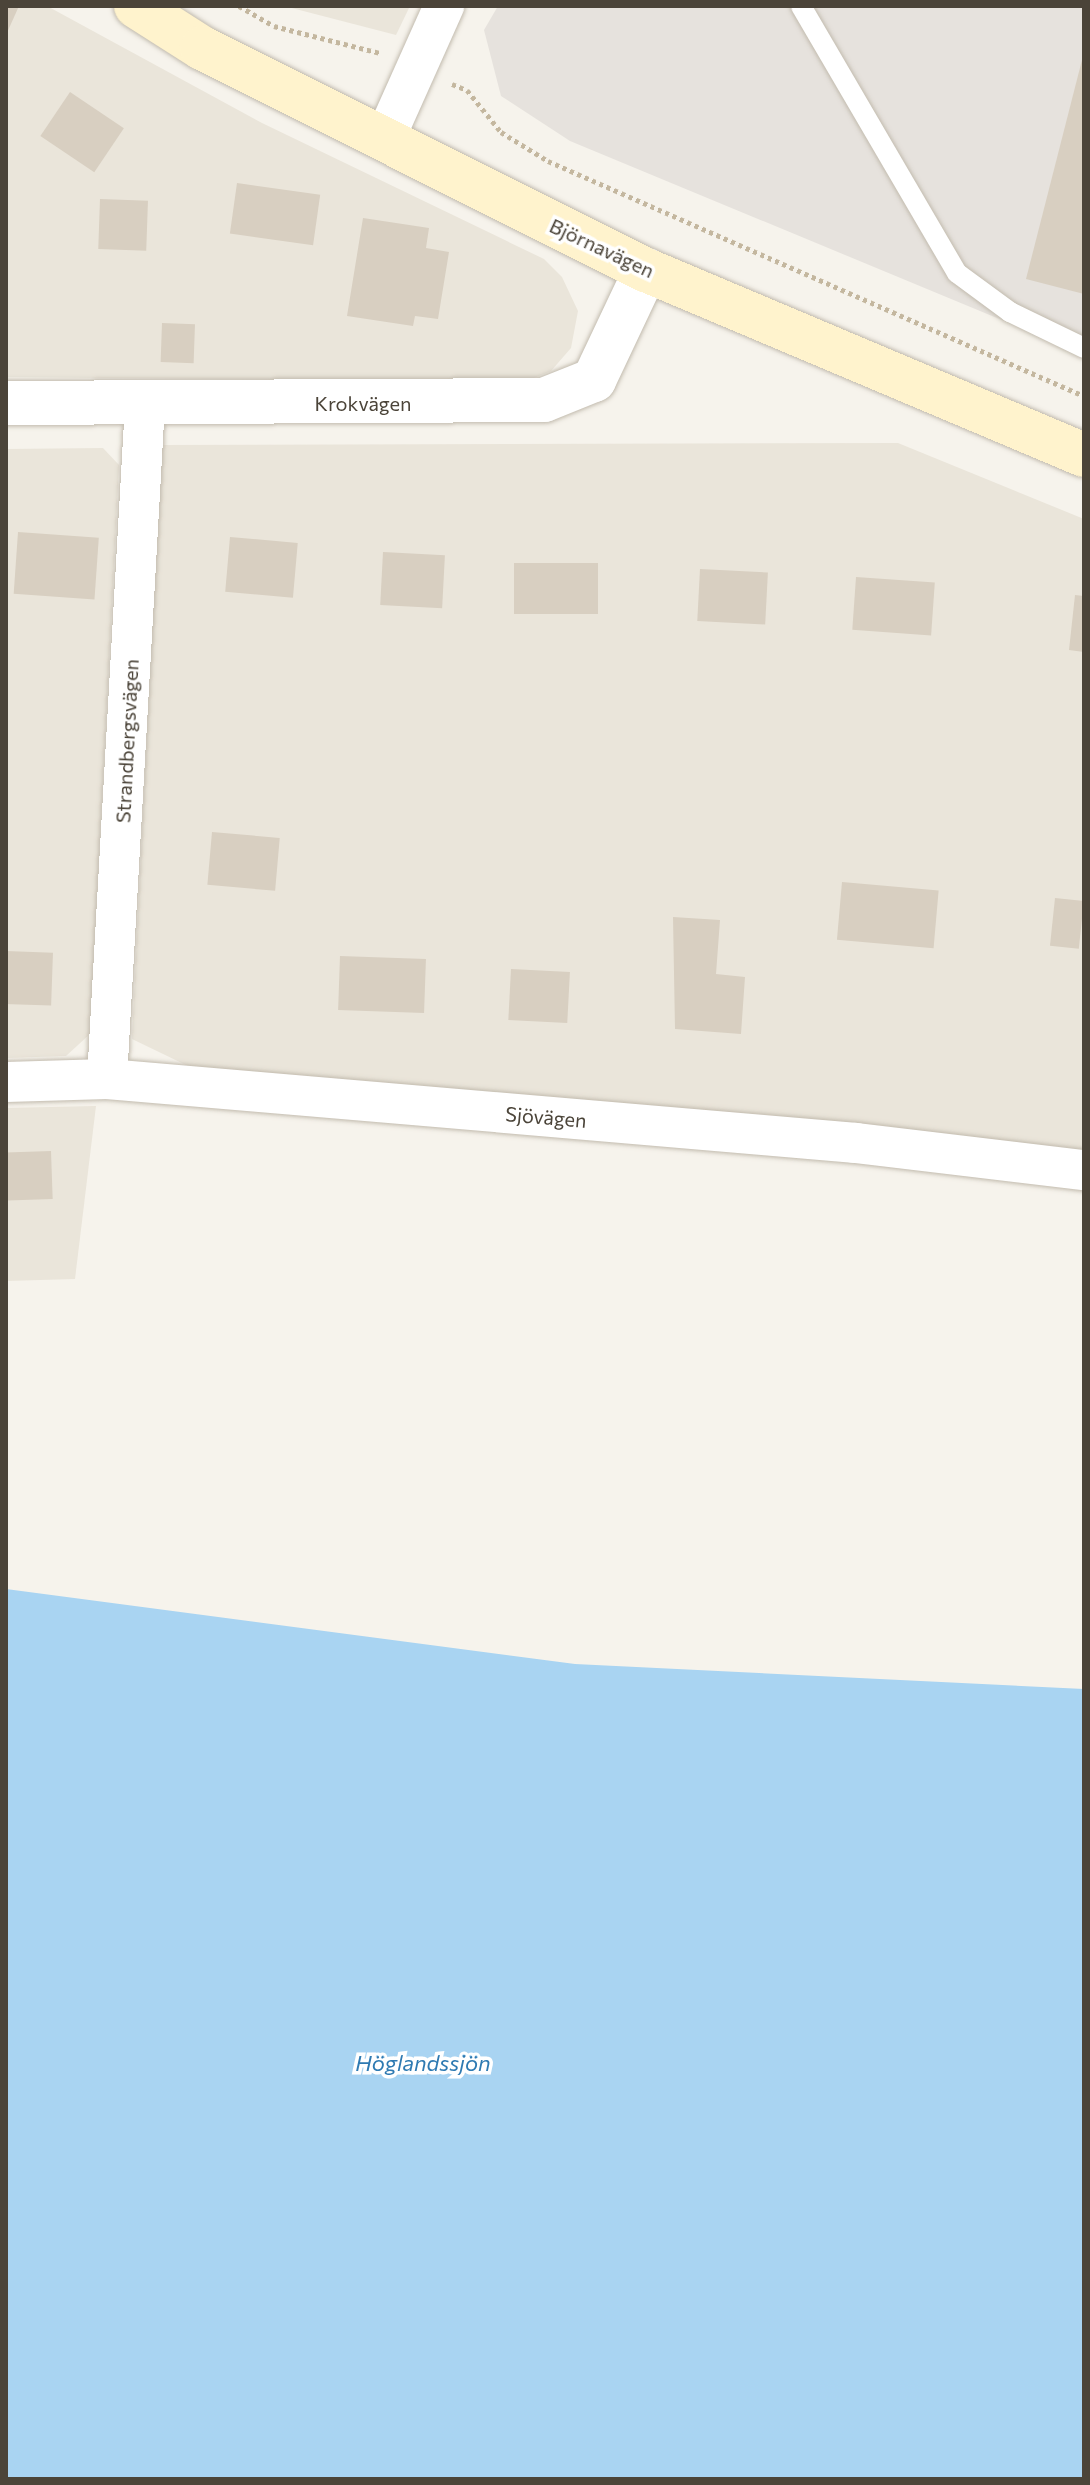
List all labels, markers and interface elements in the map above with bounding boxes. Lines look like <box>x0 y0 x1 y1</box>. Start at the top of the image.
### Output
street label: Björnavägen <box>546 213 658 283</box>
street label: Krokvägen <box>315 391 411 415</box>
street label: Strandbergsvägen <box>111 658 143 824</box>
street label: Sjövägen <box>504 1101 588 1133</box>
water label: Höglandssjön <box>355 2050 491 2076</box>

